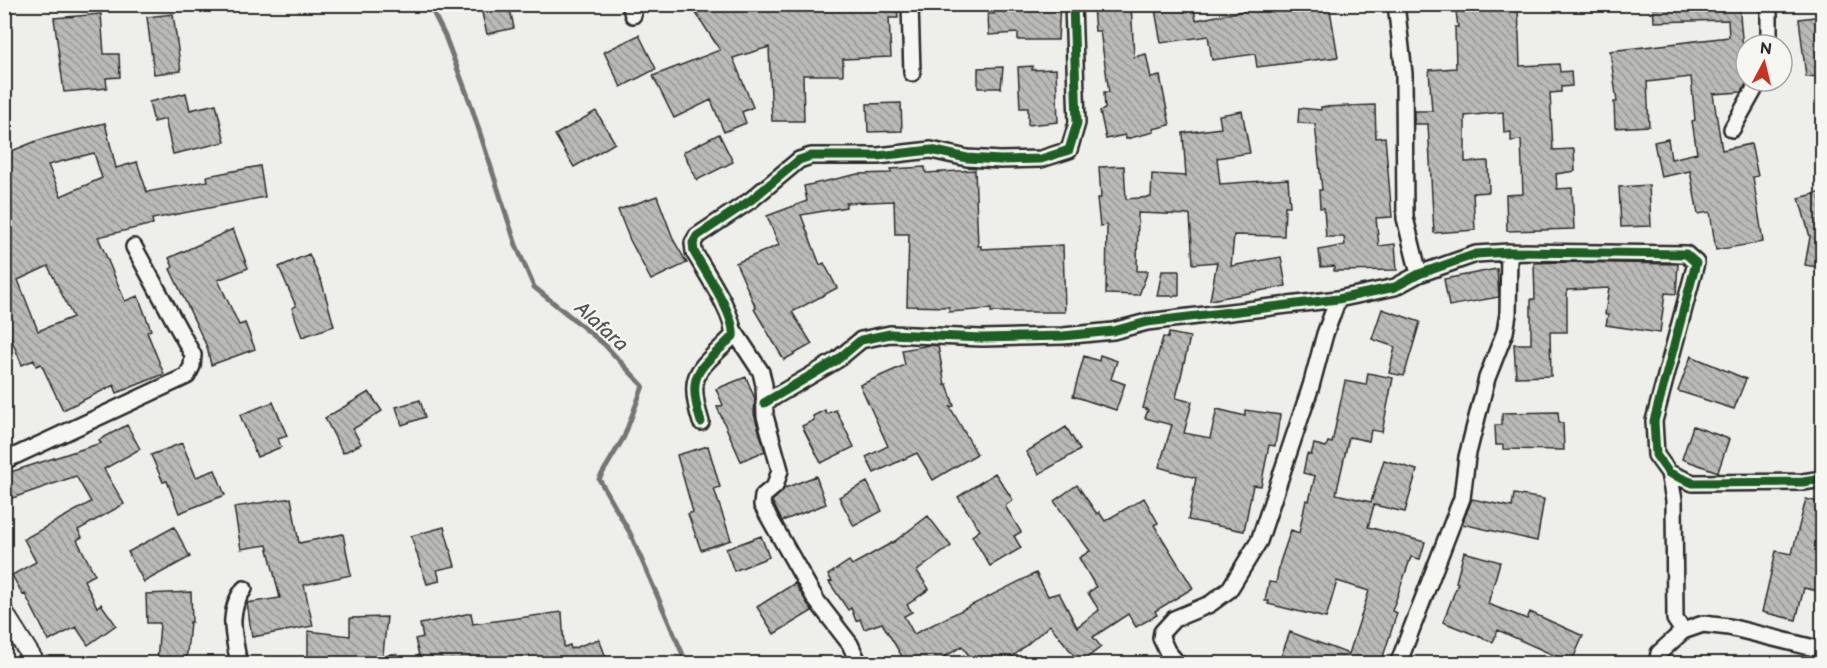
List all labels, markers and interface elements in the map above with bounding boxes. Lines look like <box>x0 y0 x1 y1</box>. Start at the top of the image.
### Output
north arrow <box>1734 33 1794 93</box>
text: N <box>1759 39 1773 60</box>
water label: Alafara <box>569 296 633 357</box>

